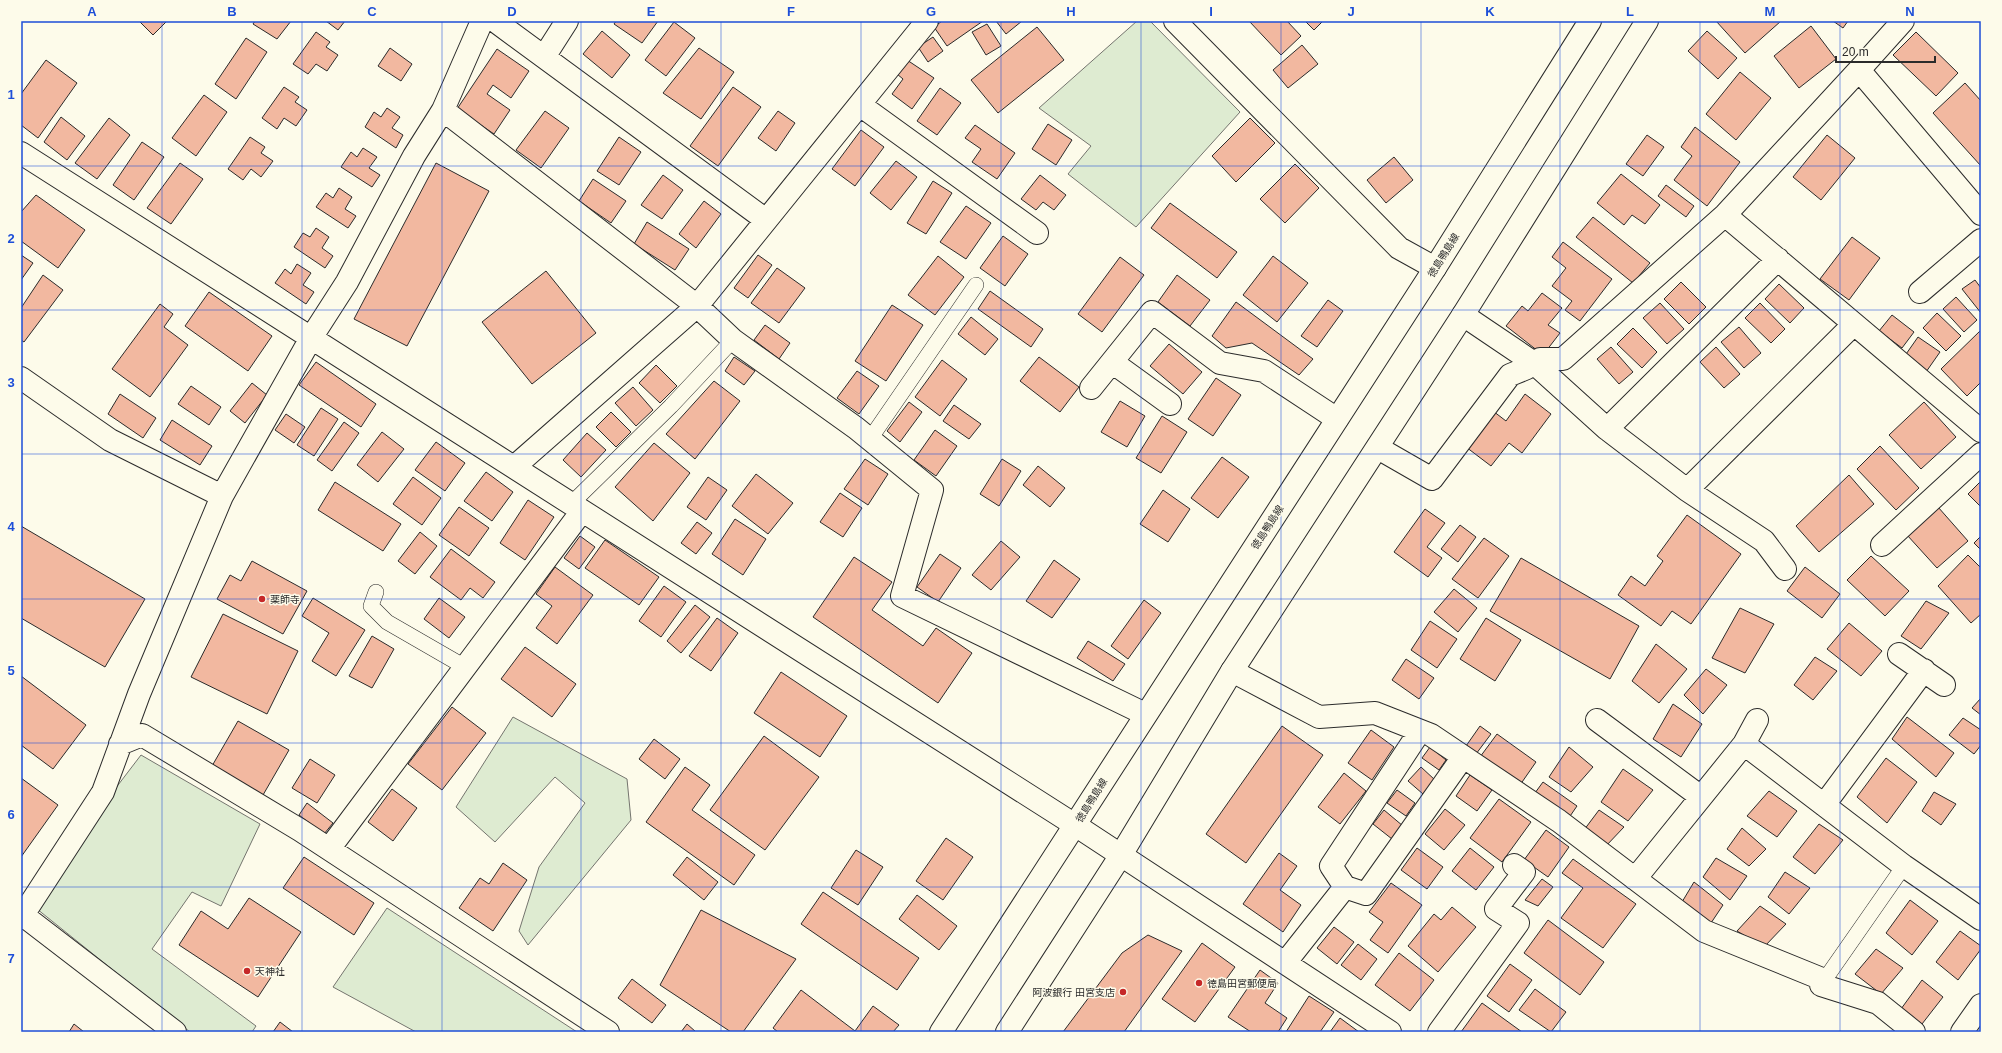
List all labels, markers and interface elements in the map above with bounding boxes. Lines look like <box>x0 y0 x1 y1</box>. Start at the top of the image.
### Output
text: A <box>87 4 97 19</box>
text: B <box>227 4 237 19</box>
text: C <box>367 4 377 19</box>
text: D <box>507 4 517 19</box>
text: E <box>647 4 656 19</box>
text: F <box>787 4 795 19</box>
text: G <box>926 4 936 19</box>
text: H <box>1066 4 1076 19</box>
text: I <box>1209 4 1213 19</box>
text: J <box>1347 4 1355 19</box>
text: K <box>1485 4 1495 19</box>
text: L <box>1626 4 1634 19</box>
text: M <box>1765 4 1775 19</box>
text: N <box>1905 4 1915 19</box>
scale bar <box>1836 38 1935 64</box>
text: 20 m <box>1842 45 1869 59</box>
text: 1 <box>7 87 15 102</box>
text: 2 <box>7 231 15 246</box>
street label: 徳島鴨島線 <box>1426 231 1461 279</box>
text: 3 <box>7 375 15 390</box>
street label: 徳島鴨島線 <box>1249 503 1286 551</box>
text: 4 <box>7 519 15 534</box>
marker: 薬師寺 <box>257 594 267 604</box>
place label: 薬師寺 <box>270 594 300 605</box>
text: 5 <box>7 663 15 678</box>
street label: 徳島鴨島線 <box>1074 776 1109 824</box>
text: 6 <box>7 807 15 822</box>
text: 7 <box>7 951 15 966</box>
marker: 天神社 <box>242 966 252 976</box>
place label: 天神社 <box>255 966 285 977</box>
marker: 徳島田宮郵便局 <box>1194 978 1204 988</box>
place label: 徳島田宮郵便局 <box>1207 978 1277 989</box>
place label: 阿波銀行 田宮支店 <box>1032 987 1115 998</box>
marker: 阿波銀行 田宮支店 <box>1118 987 1128 997</box>

